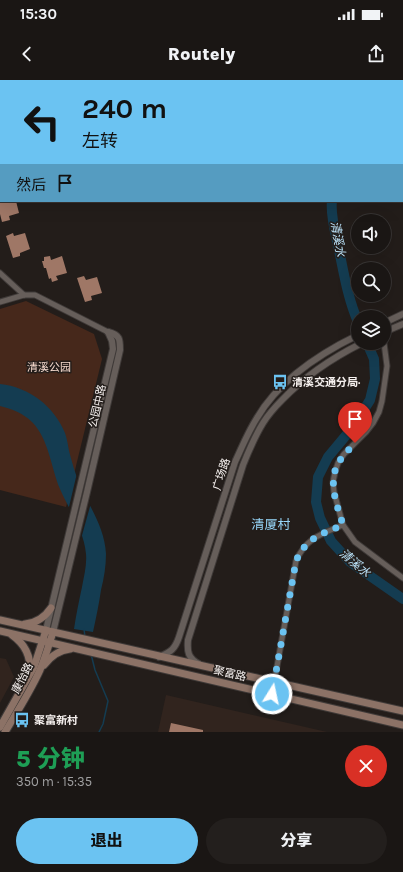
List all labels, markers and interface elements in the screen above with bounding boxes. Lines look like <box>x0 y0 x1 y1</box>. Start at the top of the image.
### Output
text: 15:30 <box>20 5 57 23</box>
icon: back <box>16 43 38 65</box>
text: Routely <box>168 43 235 65</box>
icon: share <box>365 43 387 65</box>
text: 240 m <box>82 92 167 125</box>
icon: left <box>16 96 68 148</box>
text: 左转 <box>82 130 118 152</box>
icon: arrive <box>54 172 76 194</box>
text: 然后 <box>16 176 46 194</box>
map controls <box>351 214 391 350</box>
button: sound <box>351 214 391 254</box>
water label: 清溪水 <box>328 220 348 259</box>
button: search <box>351 262 391 302</box>
button: layers <box>351 310 391 350</box>
park label: 清溪公园 <box>27 361 71 374</box>
bus stop icon: 清溪交通分局· <box>271 373 289 391</box>
place label: 清溪交通分局· <box>292 376 361 389</box>
street label: 公园中路 <box>86 383 109 429</box>
pin <box>338 402 372 443</box>
icon: arrive <box>344 408 366 430</box>
street label: 广场路 <box>210 456 233 492</box>
district label: 清厦村 <box>251 517 291 532</box>
water label: 清溪水 <box>337 546 374 581</box>
street label: 康怡路 <box>9 661 36 696</box>
street label: 聚富路 <box>212 663 247 684</box>
position arrow <box>251 673 293 715</box>
bus stop icon: 聚富新村 <box>13 711 31 729</box>
place label: 聚富新村 <box>34 714 78 727</box>
text: 5 分钟 <box>16 745 85 773</box>
button: close <box>345 745 387 787</box>
text: 350 m · 15:35 <box>16 774 92 789</box>
button: 退出 <box>16 818 198 864</box>
button: 分享 <box>206 818 387 864</box>

